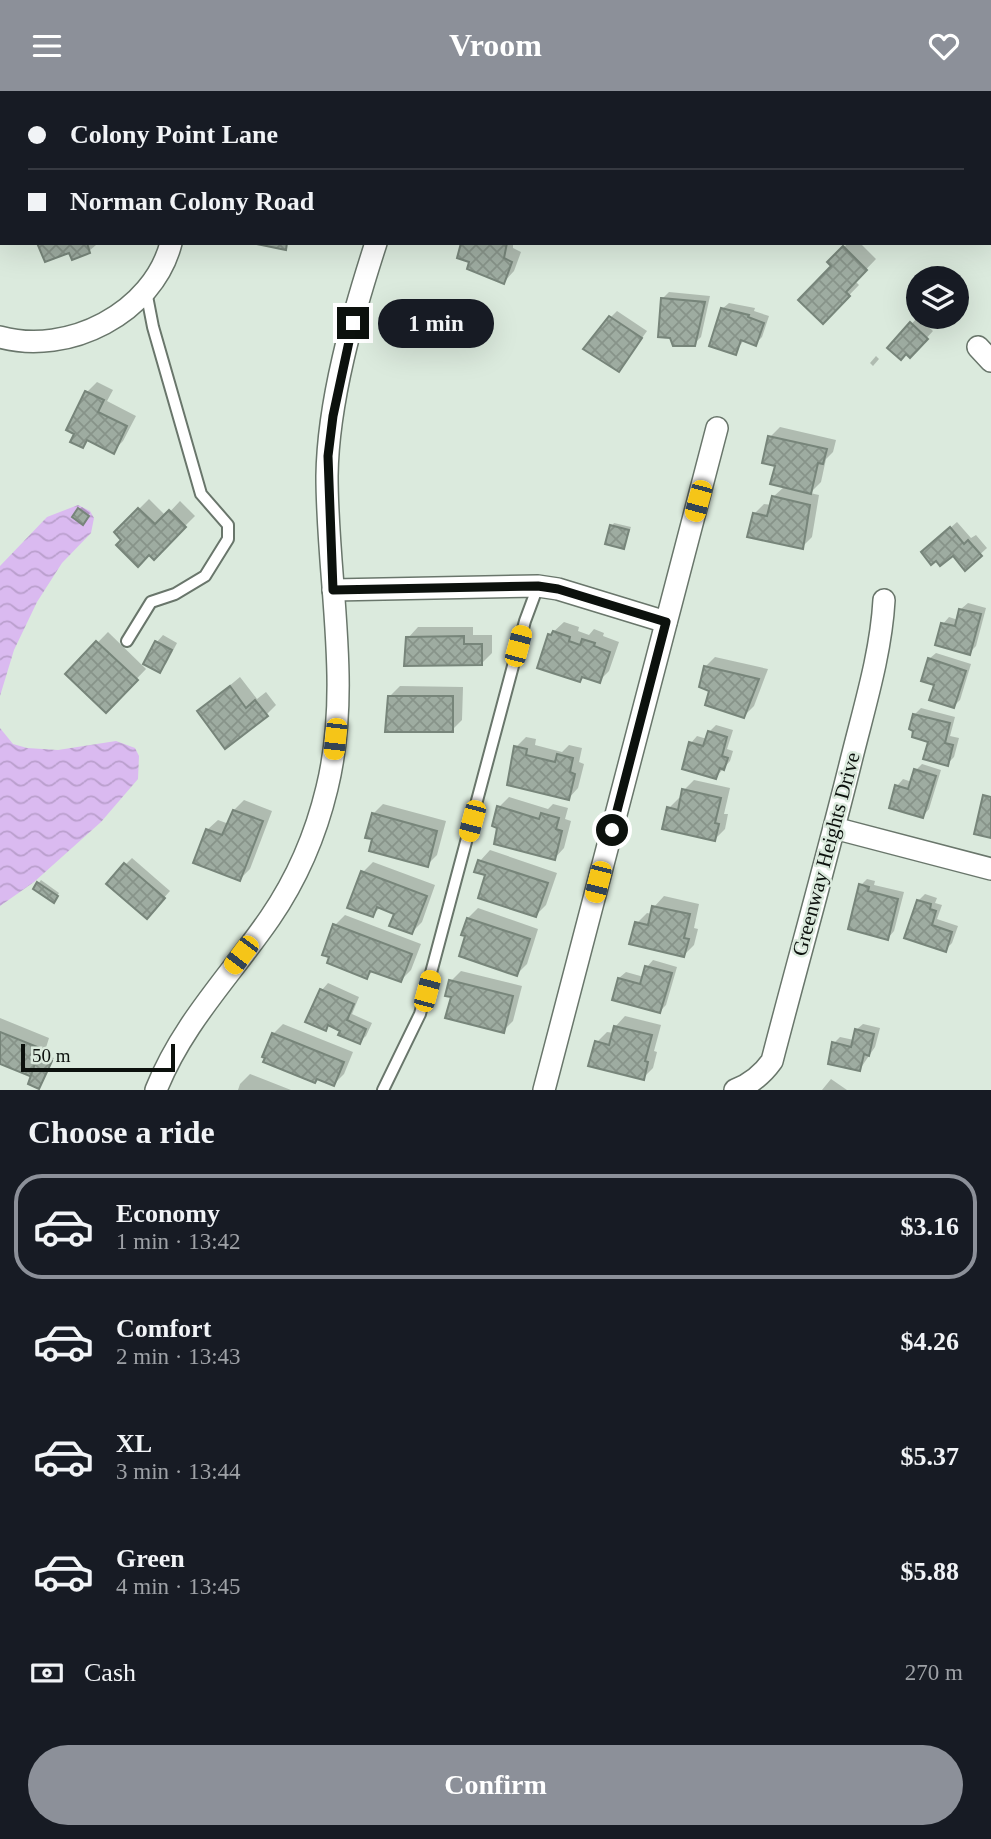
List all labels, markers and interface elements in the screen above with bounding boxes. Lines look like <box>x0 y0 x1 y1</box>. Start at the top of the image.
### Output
icon: menu <box>28 27 66 65</box>
text: Vroom <box>449 27 542 63</box>
icon: heart <box>925 27 963 65</box>
text: Colony Point Lane <box>70 120 278 149</box>
text: Norman Colony Road <box>70 187 314 216</box>
map controls <box>906 266 969 329</box>
button: layers <box>906 266 969 329</box>
callout: 1 min <box>378 299 493 347</box>
route end <box>337 307 369 339</box>
text: 1 min <box>408 311 464 336</box>
car <box>683 478 714 524</box>
car <box>503 623 534 669</box>
car <box>323 717 348 761</box>
street label: Greenway Heights Drive <box>787 750 865 958</box>
car <box>457 798 488 844</box>
route start <box>596 814 628 846</box>
car <box>583 859 614 905</box>
car <box>220 932 263 978</box>
car <box>412 968 443 1014</box>
scale bar <box>21 1041 175 1073</box>
text: 50 m <box>32 1045 71 1066</box>
text: Choose a ride <box>28 1114 215 1150</box>
icon: car <box>32 1195 95 1258</box>
text: Economy <box>116 1199 220 1228</box>
text: $3.16 <box>901 1212 959 1241</box>
text: 1 min · 13:42 <box>116 1229 241 1254</box>
icon: car <box>32 1310 95 1373</box>
text: Comfort <box>116 1314 211 1343</box>
text: $4.26 <box>901 1327 959 1356</box>
text: 2 min · 13:43 <box>116 1344 241 1369</box>
icon: car <box>32 1425 95 1488</box>
text: XL <box>116 1429 152 1458</box>
text: $5.37 <box>901 1442 959 1471</box>
text: 3 min · 13:44 <box>116 1459 241 1484</box>
icon: car <box>32 1540 95 1603</box>
text: Green <box>116 1544 185 1573</box>
text: $5.88 <box>901 1557 959 1586</box>
text: 4 min · 13:45 <box>116 1574 241 1599</box>
icon: cash <box>28 1654 66 1692</box>
text: Cash <box>84 1658 136 1687</box>
text: 270 m <box>905 1660 963 1685</box>
button: Confirm <box>28 1745 963 1825</box>

